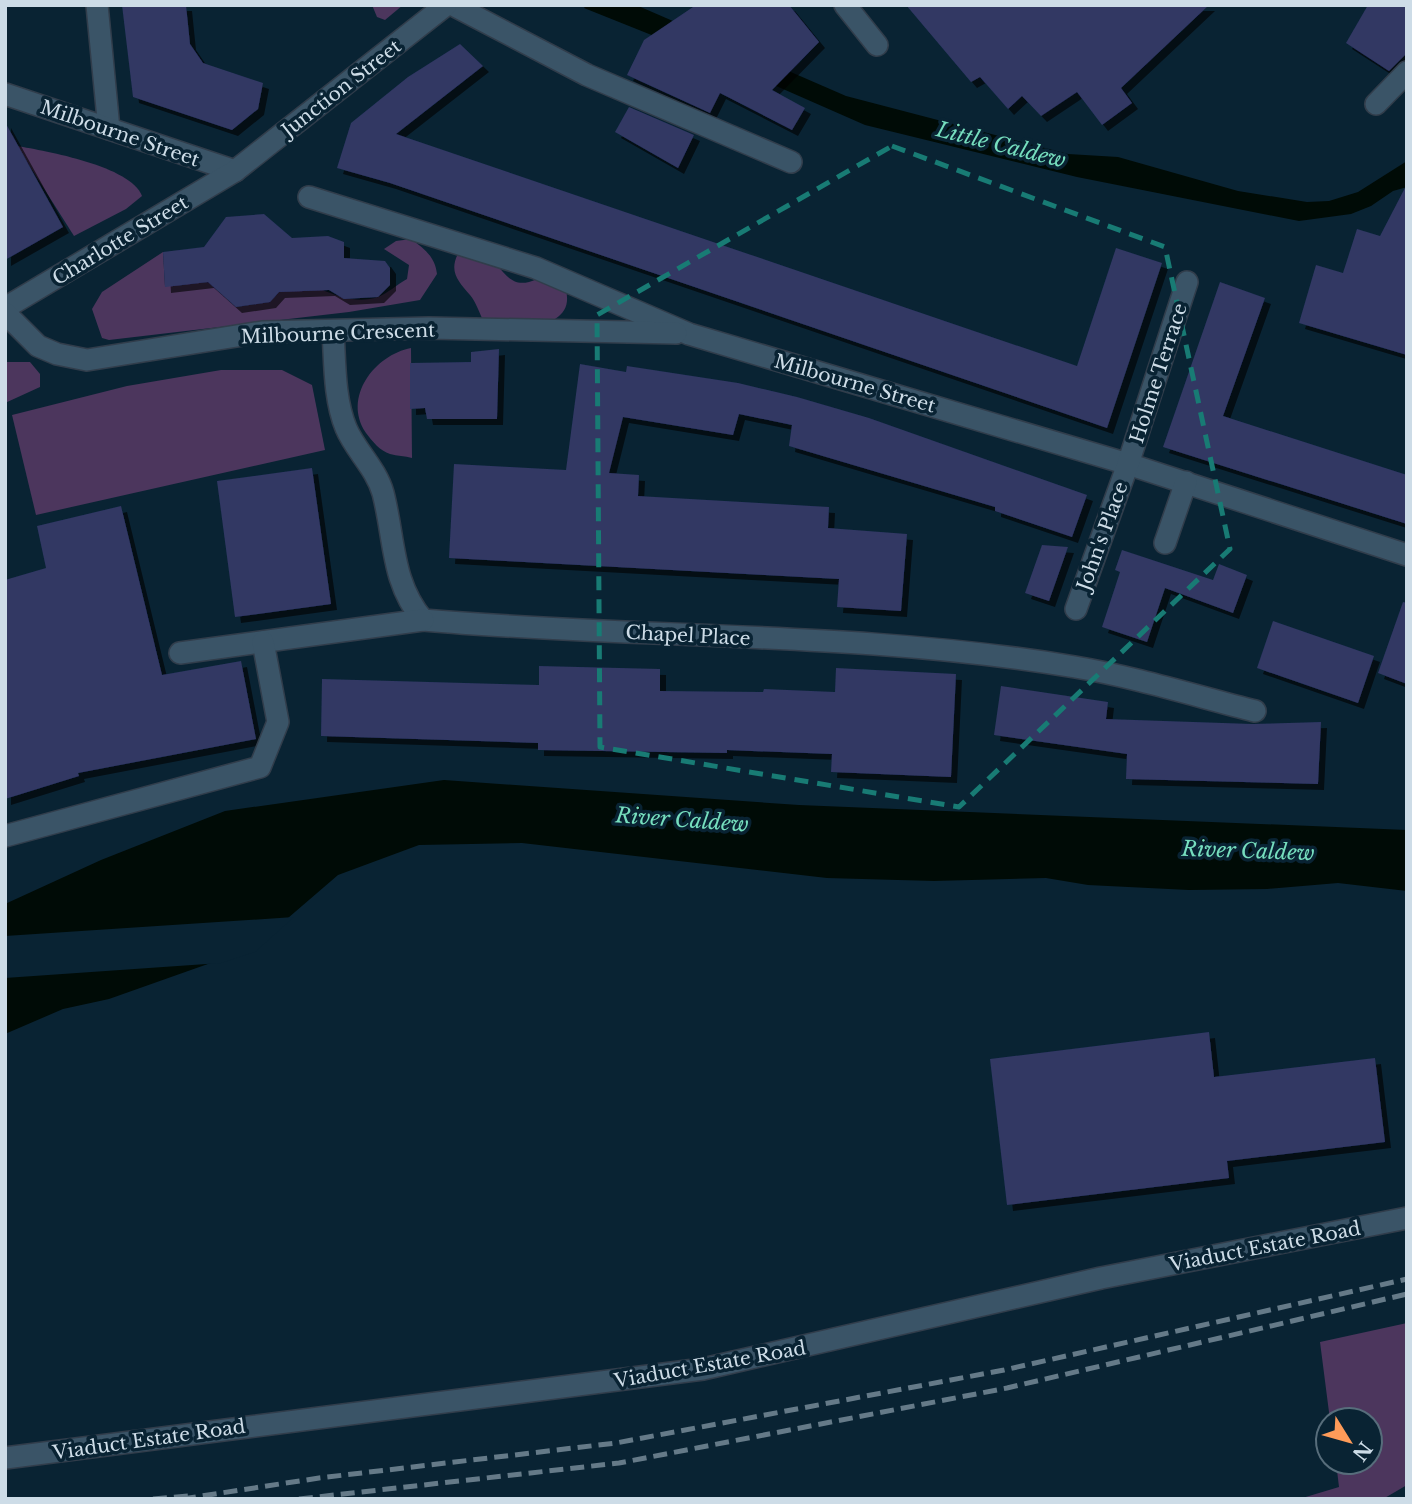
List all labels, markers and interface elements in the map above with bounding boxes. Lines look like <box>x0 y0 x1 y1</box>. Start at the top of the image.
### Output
street label: Junction Street <box>275 34 406 144</box>
street label: Milbourne Street <box>37 95 203 172</box>
water label: Little Caldew <box>933 116 1069 174</box>
street label: Charlotte Street <box>48 190 193 290</box>
street label: Holme Terrace <box>1125 300 1192 446</box>
street label: Milbourne Crescent <box>240 319 436 348</box>
street label: Milbourne Street <box>772 349 939 418</box>
street label: John's Place <box>1071 479 1133 596</box>
street label: Chapel Place <box>625 621 751 650</box>
water label: River Caldew <box>614 802 750 838</box>
water label: River Caldew <box>1180 836 1315 866</box>
street label: Viaduct Estate Road <box>1167 1217 1363 1277</box>
street label: Viaduct Estate Road <box>611 1336 808 1393</box>
north arrow <box>1314 1406 1384 1476</box>
street label: Viaduct Estate Road <box>50 1415 247 1465</box>
text: N <box>1348 1437 1377 1465</box>

